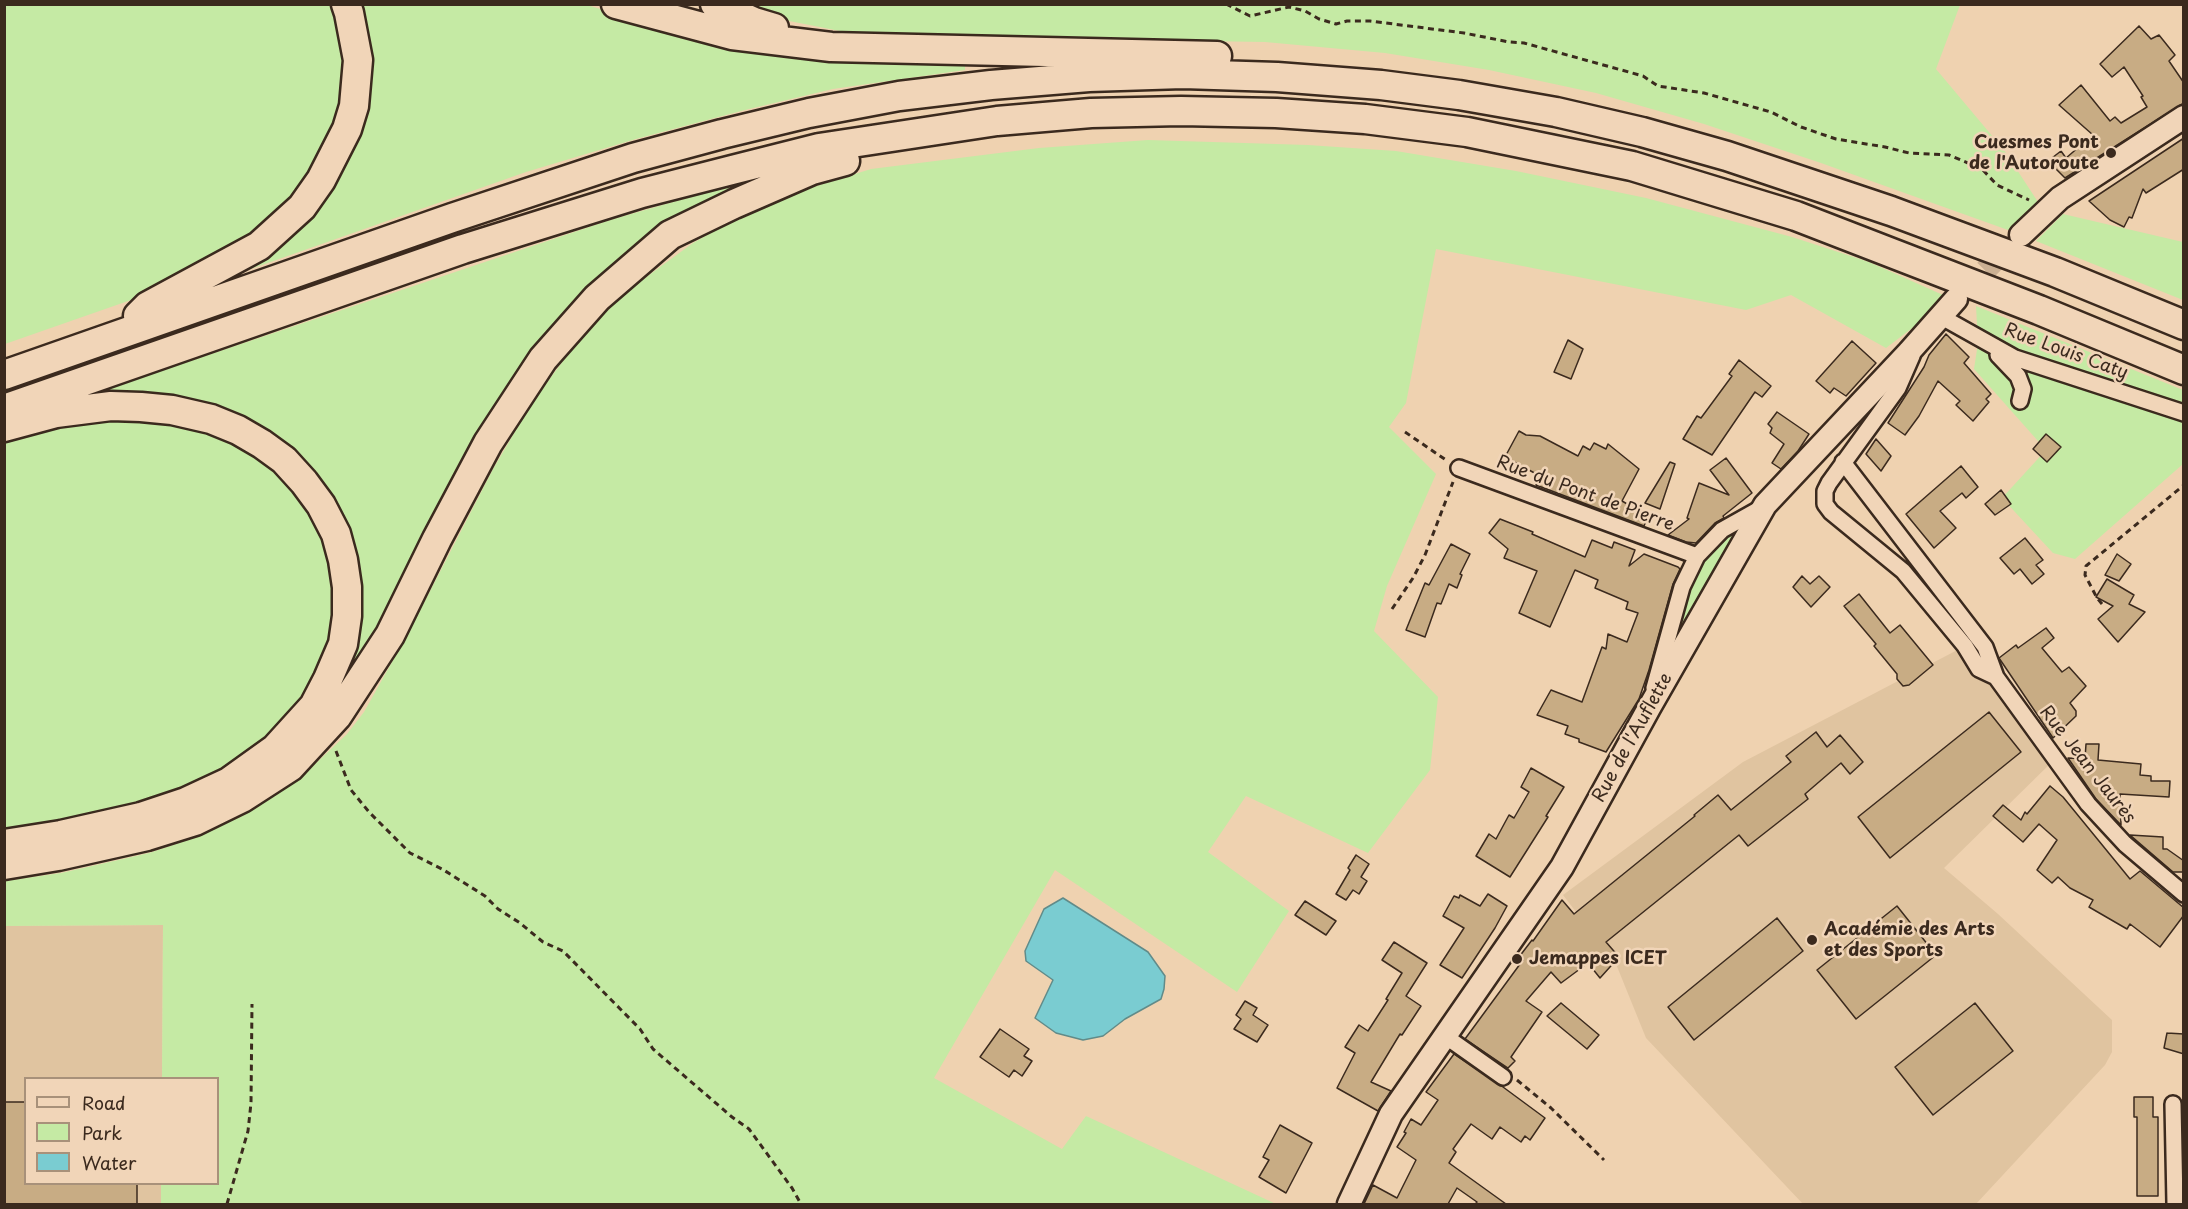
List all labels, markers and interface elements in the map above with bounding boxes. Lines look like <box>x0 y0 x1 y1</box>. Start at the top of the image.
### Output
place label: Cuesmes Pont de l'Autoroute <box>1969 132 2099 174</box>
marker: Cuesmes Pont de l'Autoroute <box>2104 146 2118 160</box>
street label: Rue Louis Caty <box>2001 320 2131 384</box>
street label: Rue du Pont de Pierre <box>1493 452 1677 536</box>
street label: Rue de l'Auflette <box>1589 670 1677 806</box>
street label: Rue Jean Jaurès <box>2034 702 2140 828</box>
place label: Académie des Arts et des Sports <box>1824 919 1994 962</box>
marker: Académie des Arts et des Sports <box>1805 933 1819 947</box>
place label: Jemappes ICET <box>1529 948 1667 970</box>
marker: Jemappes ICET <box>1510 952 1524 966</box>
legend <box>24 1077 219 1185</box>
text: Road <box>82 1089 126 1116</box>
text: Park <box>82 1119 122 1146</box>
text: Water <box>82 1149 136 1176</box>

